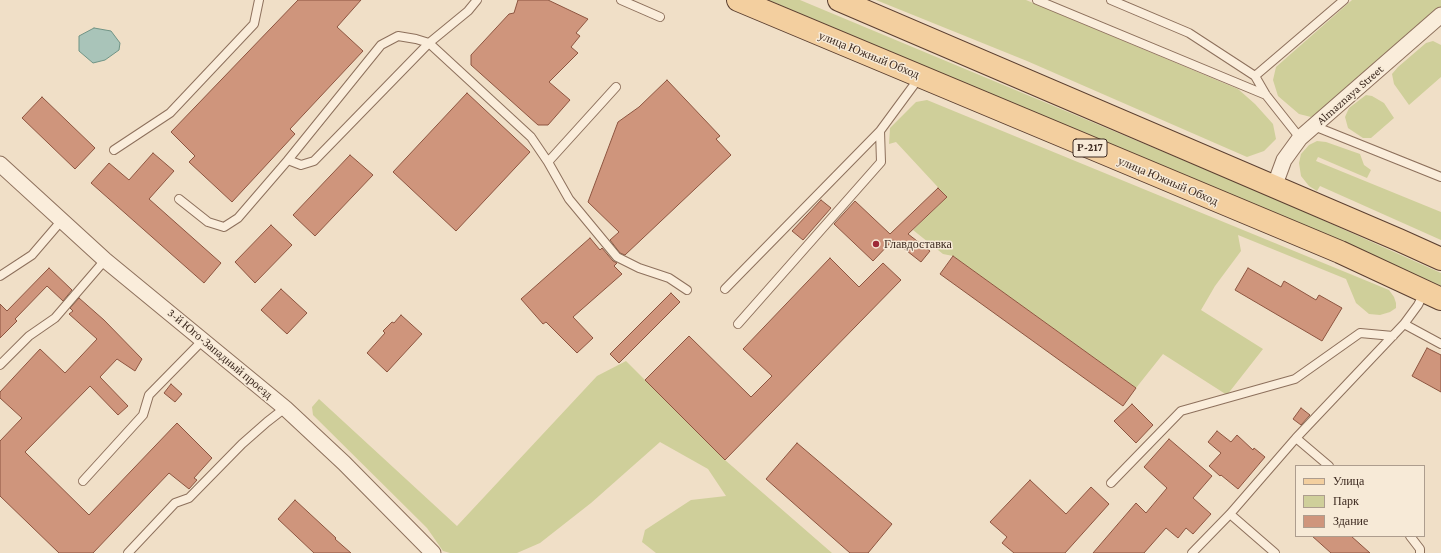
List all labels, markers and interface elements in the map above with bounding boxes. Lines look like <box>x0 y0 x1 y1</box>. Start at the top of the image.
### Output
street label: улица Южный Обход <box>817 28 921 82</box>
street label: Almaznaya Street <box>1314 62 1386 128</box>
road number: Р-217 <box>1073 139 1107 157</box>
street label: улица Южный Обход <box>1116 153 1220 209</box>
place label: Главдоставка <box>884 237 952 251</box>
marker: Главдоставка <box>871 239 881 249</box>
street label: 3-й Юго-Западный проезд <box>164 306 276 402</box>
legend <box>1295 465 1425 537</box>
text: Улица <box>1333 474 1364 488</box>
text: Парк <box>1333 494 1359 508</box>
text: Здание <box>1333 514 1368 528</box>

